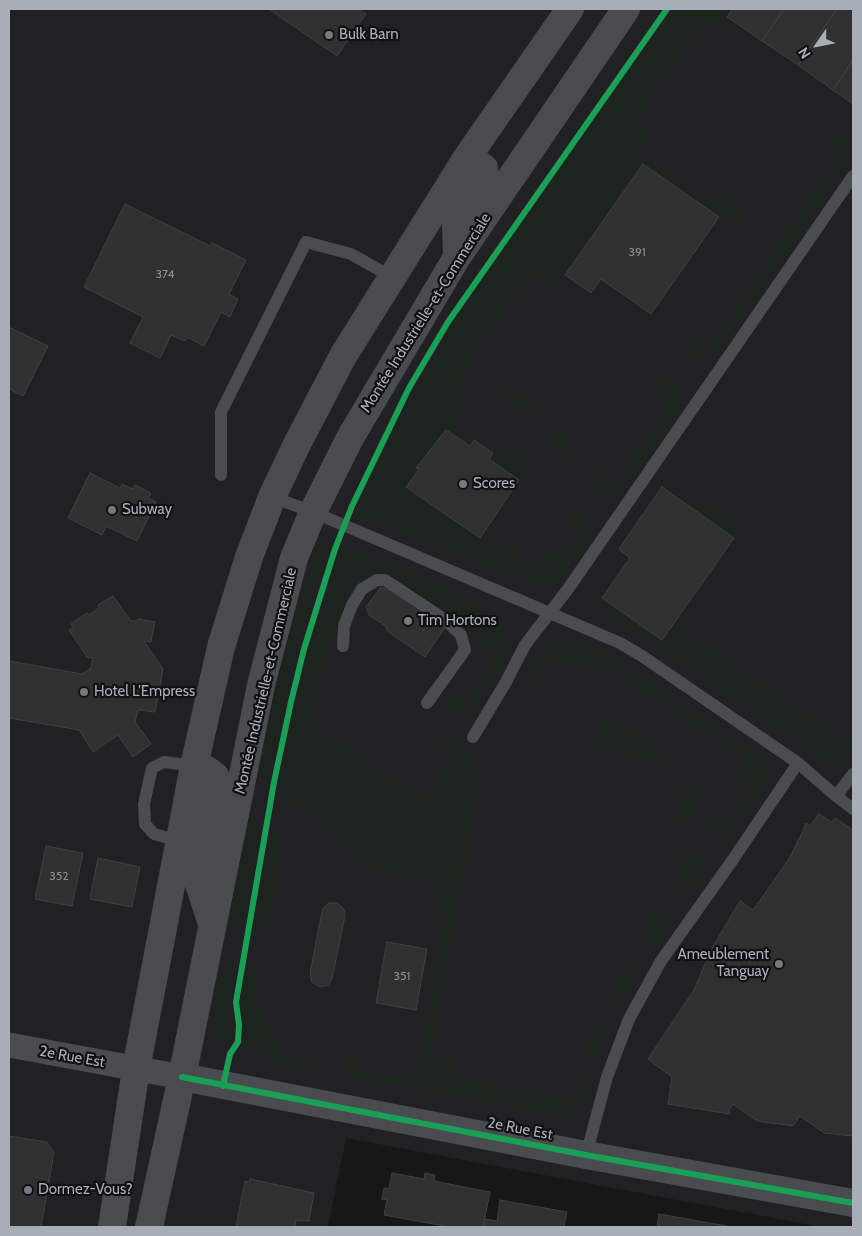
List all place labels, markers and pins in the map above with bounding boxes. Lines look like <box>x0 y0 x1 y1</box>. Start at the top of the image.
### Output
place label: Bulk Barn <box>339 26 399 44</box>
marker: Bulk Barn <box>323 29 335 41</box>
place label: Scores <box>473 475 515 493</box>
marker: Scores <box>457 478 469 490</box>
place label: Subway <box>122 501 172 519</box>
marker: Subway <box>106 504 118 516</box>
place label: Tim Hortons <box>418 612 497 630</box>
marker: Tim Hortons <box>402 615 414 627</box>
place label: Hotel L'Empress <box>94 683 195 701</box>
marker: Hotel L'Empress <box>78 686 90 698</box>
place label: Ameublement Tanguay <box>677 946 769 981</box>
marker: Ameublement Tanguay <box>773 958 785 970</box>
place label: Dormez-Vous? <box>38 1181 133 1199</box>
marker: Dormez-Vous? <box>22 1184 34 1196</box>

